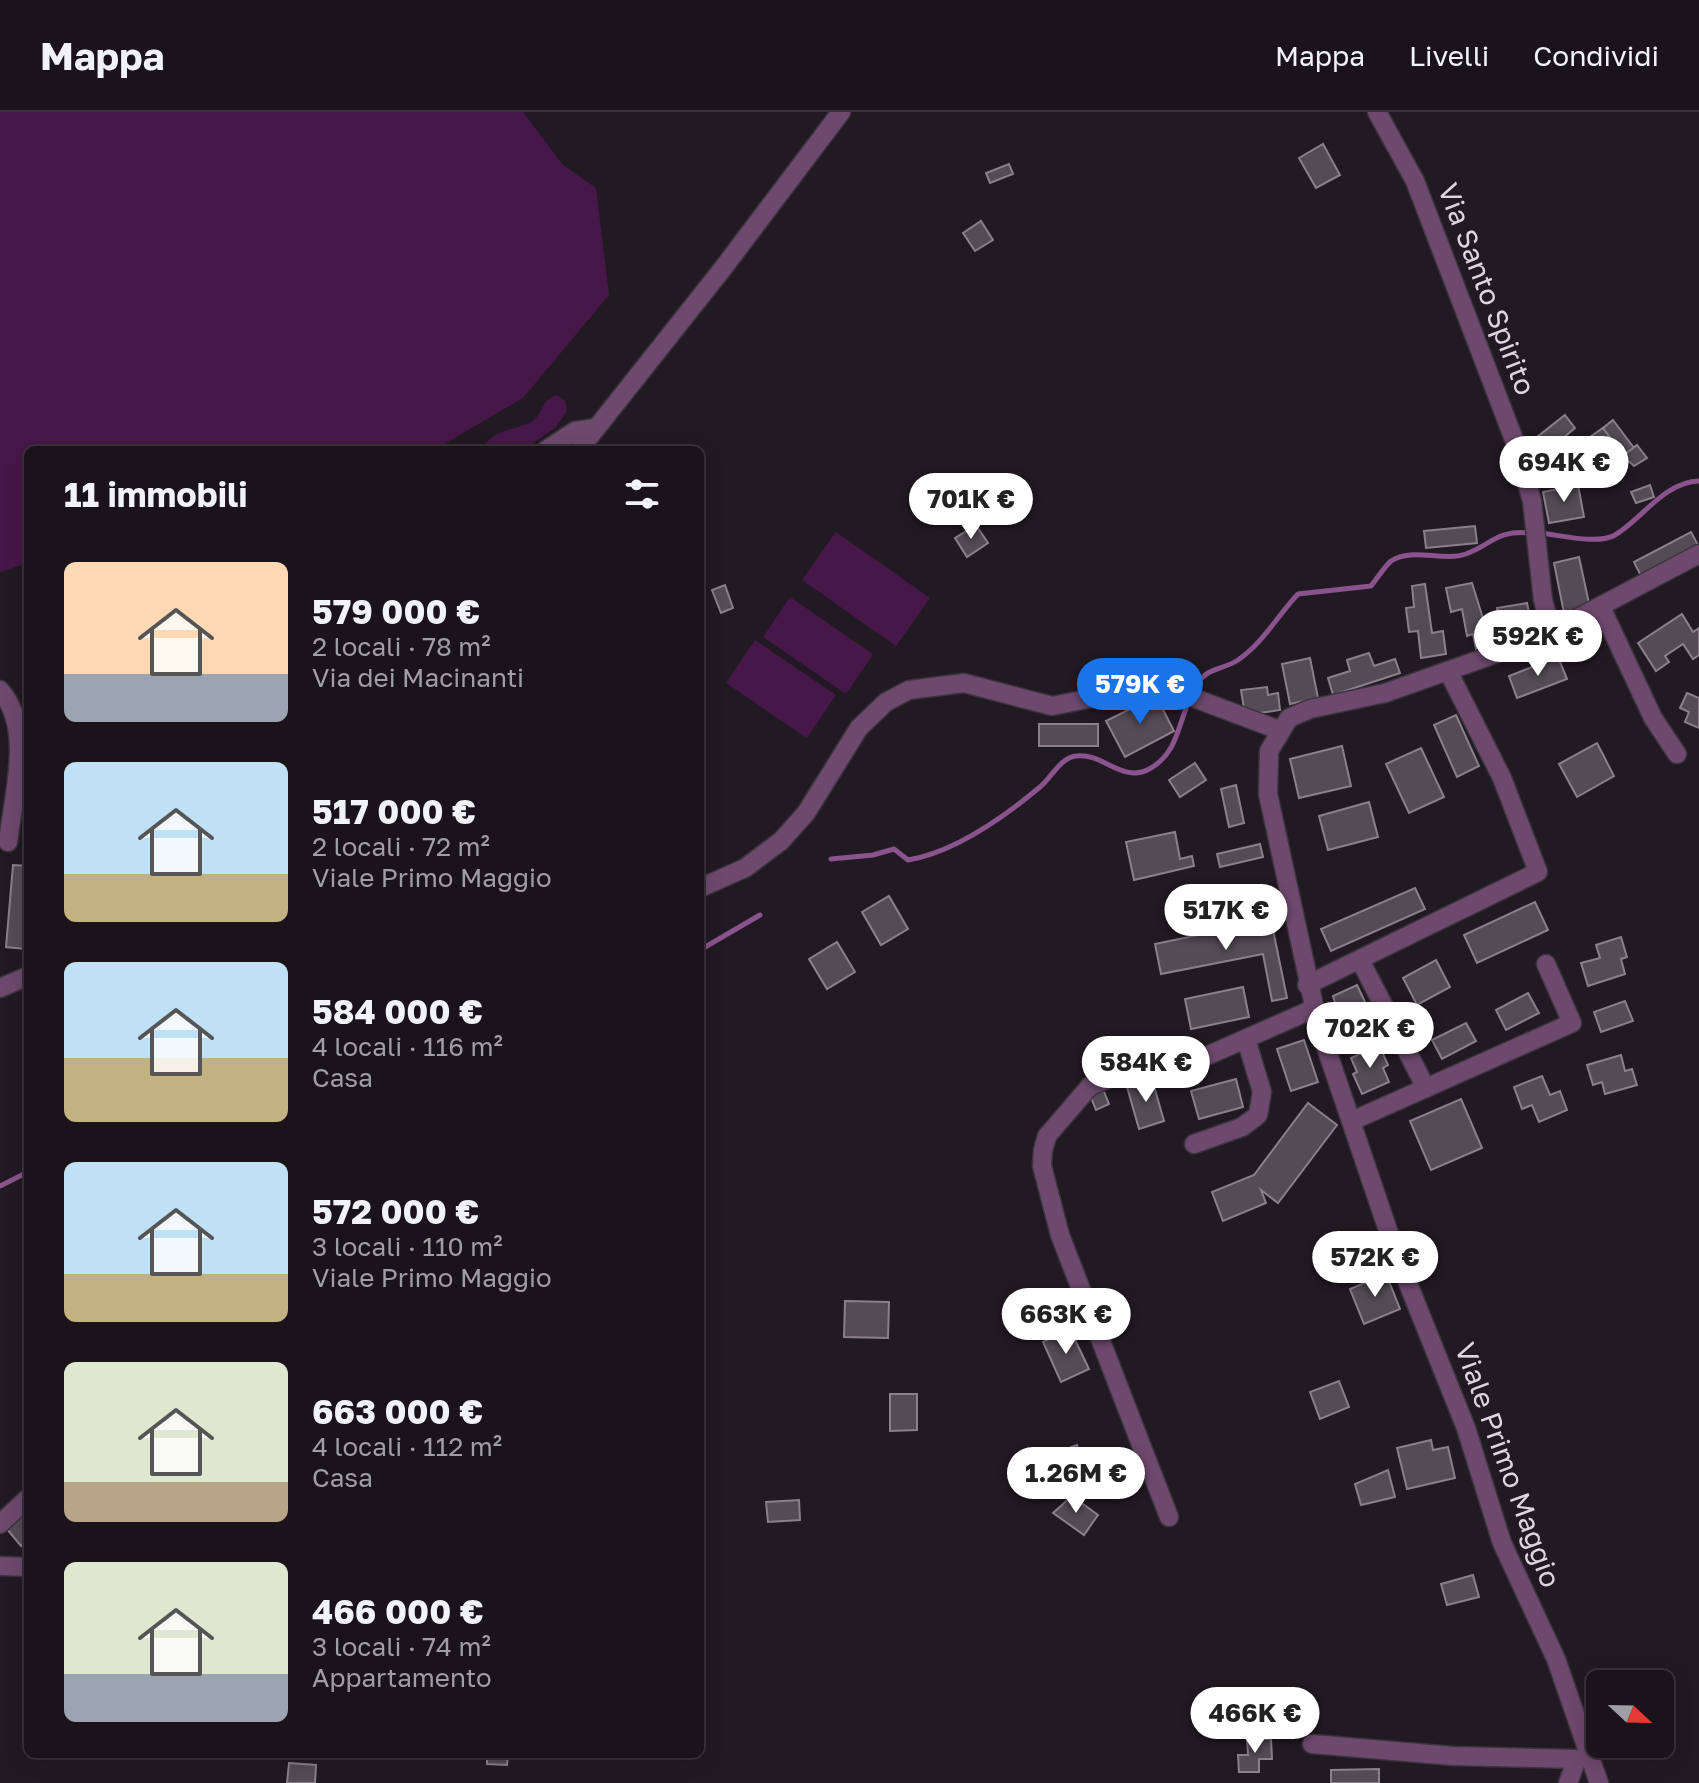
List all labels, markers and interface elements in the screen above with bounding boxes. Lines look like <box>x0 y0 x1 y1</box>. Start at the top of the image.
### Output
text: Mappa <box>40 33 165 78</box>
text: Mappa <box>1275 39 1365 72</box>
text: Livelli <box>1409 39 1489 72</box>
text: Condividi <box>1533 39 1659 72</box>
street label: Via Santo Spirito <box>1432 178 1543 399</box>
pin: 694K € <box>1499 436 1629 504</box>
text: 694K € <box>1518 446 1610 477</box>
icon: filters <box>620 472 664 516</box>
pin: 701K € <box>906 473 1036 541</box>
text: 11 immobili <box>64 474 248 514</box>
text: 701K € <box>927 483 1015 514</box>
text: 579 000 € <box>312 591 480 631</box>
icon: home <box>128 594 224 690</box>
pin: 592K € <box>1473 610 1603 678</box>
text: 592K € <box>1492 620 1584 651</box>
text: 2 locali · 78 m² <box>312 631 491 662</box>
pin: 579K € <box>1075 658 1205 726</box>
text: Via dei Macinanti <box>312 662 524 693</box>
text: 579K € <box>1095 668 1185 699</box>
text: 517 000 € <box>312 791 476 831</box>
icon: home <box>128 794 224 890</box>
text: 2 locali · 72 m² <box>312 831 490 862</box>
text: Viale Primo Maggio <box>312 862 552 893</box>
pin: 517K € <box>1161 884 1291 952</box>
text: 517K € <box>1182 894 1270 925</box>
text: 584 000 € <box>312 991 483 1031</box>
icon: home <box>128 994 224 1090</box>
pin: 702K € <box>1305 1002 1435 1070</box>
text: 702K € <box>1325 1012 1415 1043</box>
text: 4 locali · 116 m² <box>312 1031 503 1062</box>
pin: 584K € <box>1081 1036 1211 1104</box>
text: 584K € <box>1100 1046 1192 1077</box>
text: Casa <box>312 1062 373 1093</box>
text: 572 000 € <box>312 1191 479 1231</box>
icon: home <box>128 1194 224 1290</box>
text: 3 locali · 110 m² <box>312 1231 503 1262</box>
pin: 572K € <box>1310 1231 1440 1299</box>
text: 572K € <box>1330 1241 1420 1272</box>
text: Viale Primo Maggio <box>312 1262 552 1293</box>
pin: 663K € <box>1001 1288 1131 1356</box>
text: 663K € <box>1020 1298 1112 1329</box>
street label: Viale Primo Maggio <box>1449 1338 1568 1592</box>
text: 663 000 € <box>312 1391 483 1431</box>
icon: home <box>128 1394 224 1490</box>
text: 4 locali · 112 m² <box>312 1431 502 1462</box>
pin: 1.26M € <box>1002 1447 1150 1515</box>
text: 1.26M € <box>1025 1457 1127 1488</box>
text: Casa <box>312 1462 373 1493</box>
text: 466 000 € <box>312 1591 484 1631</box>
icon: home <box>128 1594 224 1690</box>
text: 3 locali · 74 m² <box>312 1631 491 1662</box>
text: Appartamento <box>312 1662 492 1693</box>
north arrow <box>1586 1670 1674 1758</box>
map controls <box>1586 1670 1674 1758</box>
pin: 466K € <box>1190 1687 1320 1755</box>
text: 466K € <box>1209 1697 1301 1728</box>

